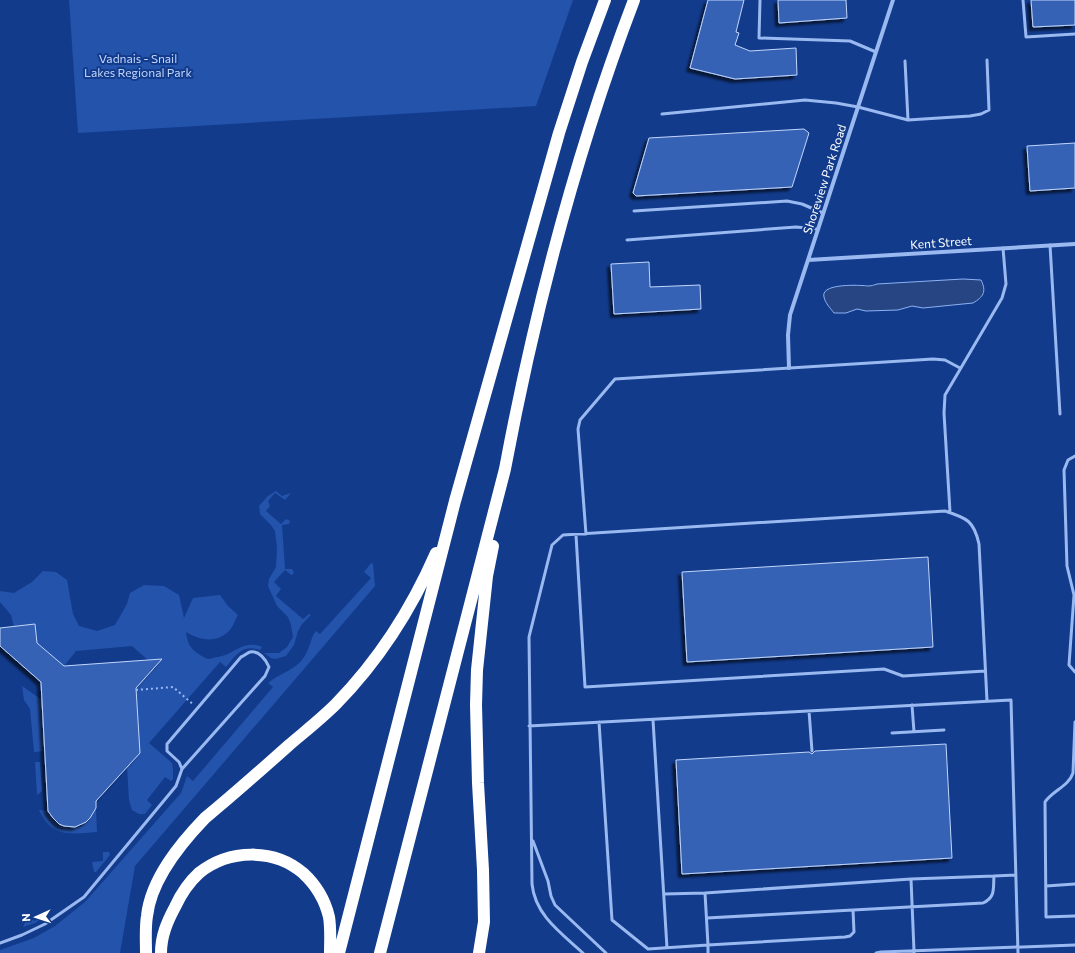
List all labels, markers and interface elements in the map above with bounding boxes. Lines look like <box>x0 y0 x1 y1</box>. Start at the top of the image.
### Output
park label: Vadnais - Snail Lakes Regional Park <box>84 51 192 79</box>
street label: Shoreview Park Road <box>800 122 848 236</box>
street label: Kent Street <box>910 233 972 251</box>
north arrow <box>16 897 56 937</box>
text: N <box>19 913 32 922</box>

